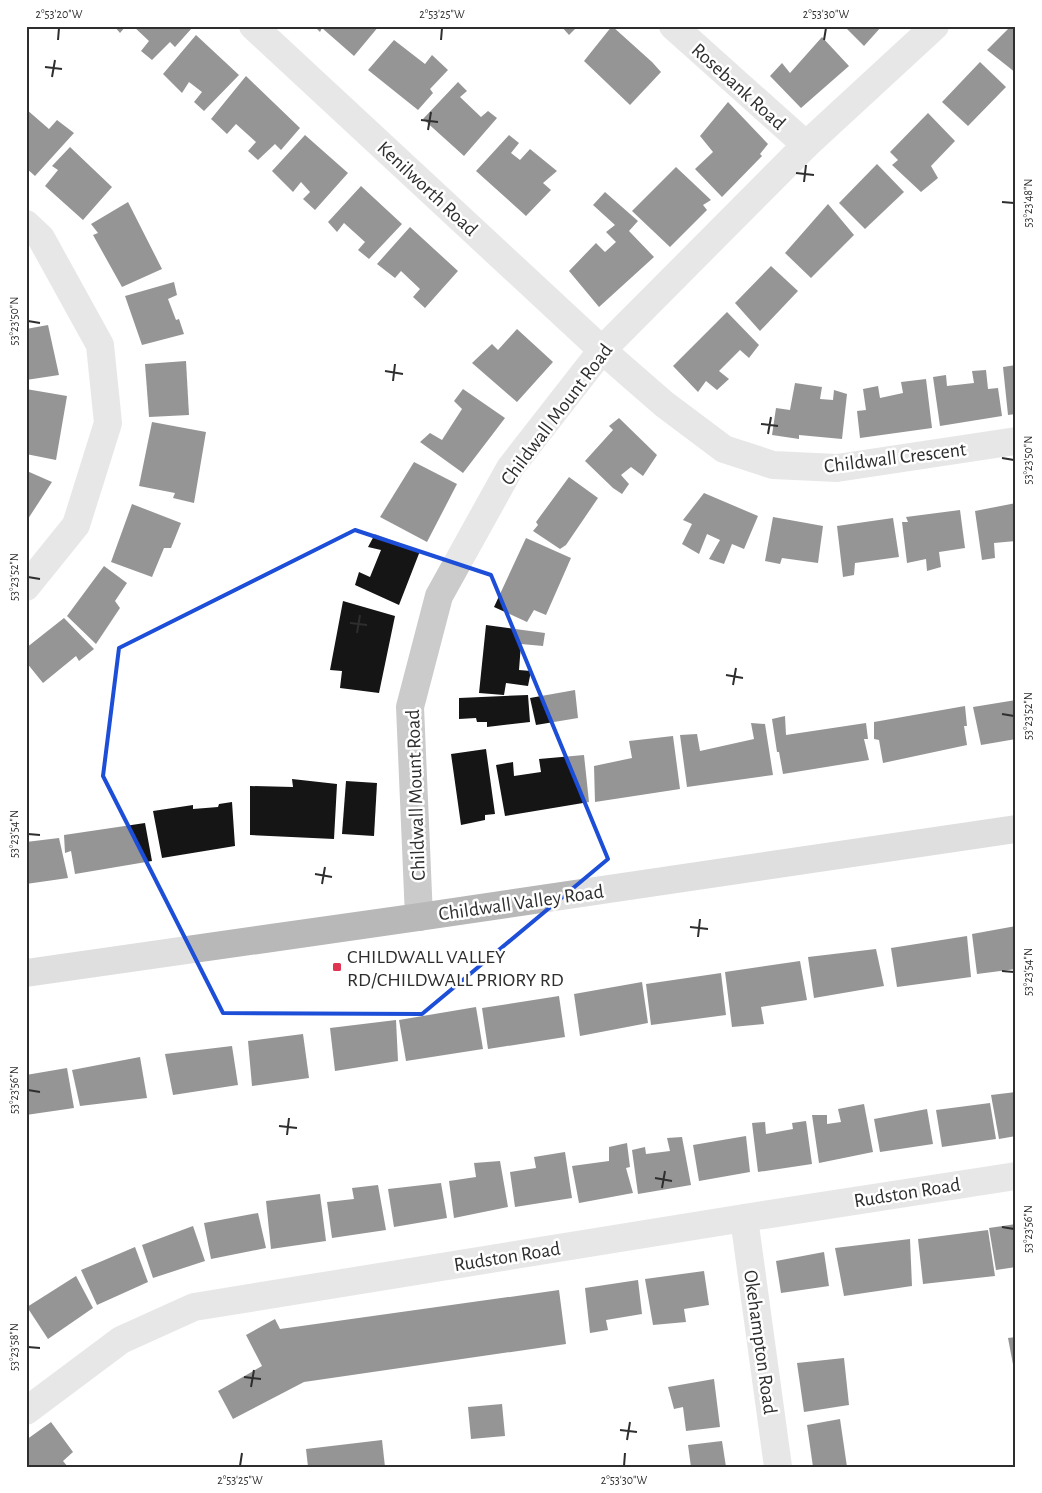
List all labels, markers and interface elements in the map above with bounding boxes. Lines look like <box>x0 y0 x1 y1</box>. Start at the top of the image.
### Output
text: 2°53'20"W <box>36 8 83 20</box>
text: 2°53'25"W <box>419 8 465 20</box>
text: 2°53'30"W <box>803 8 850 20</box>
street label: Rosebank Road <box>688 40 789 134</box>
street label: Kenilworth Road <box>373 137 481 240</box>
text: 53°23'48"N <box>1022 179 1034 227</box>
text: 53°23'50"N <box>8 297 20 345</box>
street label: Childwall Mount Road <box>497 340 616 489</box>
text: 53°23'50"N <box>1022 436 1034 484</box>
street label: Childwall Crescent <box>823 439 968 477</box>
text: 53°23'52"N <box>8 553 20 601</box>
text: 53°23'52"N <box>1022 692 1034 740</box>
street label: Childwall Mount Road <box>403 709 429 881</box>
text: 53°23'54"N <box>8 810 20 858</box>
street label: Childwall Valley Road <box>437 881 605 924</box>
place label: CHILDWALL VALLEY RD/CHILDWALL PRIORY RD <box>347 947 564 990</box>
text: 53°23'54"N <box>1022 948 1034 996</box>
marker: CHILDWALL VALLEY RD/CHILDWALL PRIORY RD <box>331 961 343 973</box>
text: 53°23'56"N <box>8 1066 20 1114</box>
street label: Rudston Road <box>852 1175 962 1211</box>
text: 53°23'56"N <box>1022 1205 1034 1253</box>
street label: Rudston Road <box>452 1239 562 1275</box>
street label: Okehampton Road <box>740 1269 780 1416</box>
text: 53°23'58"N <box>8 1323 20 1371</box>
text: 2°53'25"W <box>217 1474 263 1486</box>
text: 2°53'30"W <box>601 1474 648 1486</box>

